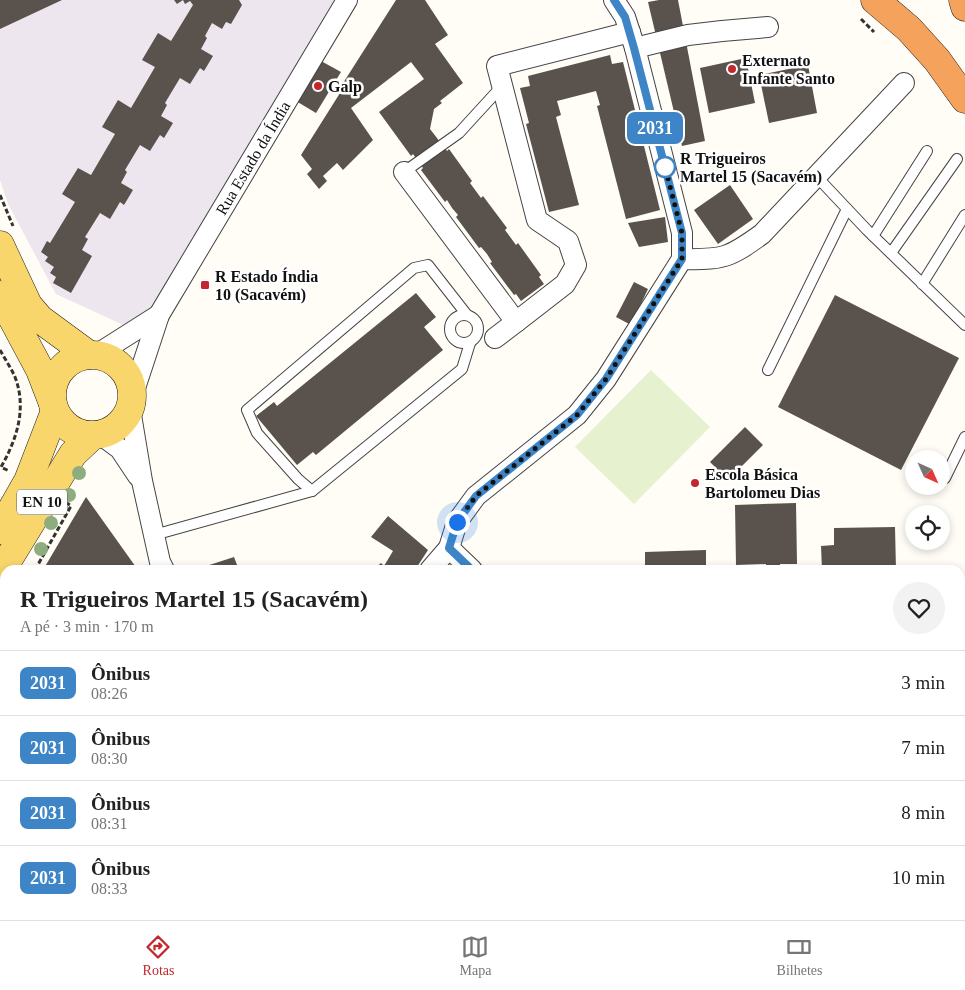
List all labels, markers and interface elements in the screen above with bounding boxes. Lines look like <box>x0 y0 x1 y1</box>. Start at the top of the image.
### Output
place label: Externato Infante Santo <box>742 52 835 87</box>
marker: Externato Infante Santo <box>726 63 738 75</box>
place label: Galp <box>328 78 362 96</box>
marker: Galp <box>312 80 324 92</box>
street label: Rua Estado da Índia <box>212 98 294 218</box>
line badge: 2031 <box>620 112 690 144</box>
text: 2031 <box>637 118 673 138</box>
place label: R Trigueiros Martel 15 (Sacavém) <box>680 150 822 186</box>
marker: R Trigueiros Martel 15 (Sacavém) <box>654 156 676 178</box>
place label: R Estado Índia 10 (Sacavém) <box>215 267 318 304</box>
marker: R Estado Índia 10 (Sacavém) <box>199 279 211 291</box>
north arrow <box>905 450 950 495</box>
map controls <box>905 450 950 550</box>
place label: Escola Básica Bartolomeu Dias <box>705 466 820 501</box>
marker: Escola Básica Bartolomeu Dias <box>689 477 701 489</box>
road number: EN 10 <box>17 490 67 514</box>
button: locate <box>905 505 950 550</box>
your location <box>445 510 470 535</box>
button: heart <box>893 582 945 634</box>
text: R Trigueiros Martel 15 (Sacavém) <box>20 586 368 612</box>
text: A pé · 3 min · 170 m <box>20 618 154 635</box>
text: Ônibus <box>91 663 150 684</box>
text: 3 min <box>901 672 945 693</box>
text: 2031 <box>30 673 66 693</box>
text: 08:26 <box>91 685 127 702</box>
text: Ônibus <box>91 728 150 749</box>
text: 7 min <box>901 737 945 758</box>
text: 2031 <box>30 738 66 758</box>
text: 08:30 <box>91 750 127 767</box>
text: Ônibus <box>91 793 150 814</box>
text: 8 min <box>901 802 945 823</box>
text: 2031 <box>30 803 66 823</box>
text: 08:31 <box>91 815 127 832</box>
text: Ônibus <box>91 858 150 879</box>
text: 10 min <box>892 867 945 888</box>
text: 2031 <box>30 868 66 888</box>
text: 08:33 <box>91 880 127 897</box>
tab: Rotas <box>143 933 174 979</box>
tab: Mapa <box>460 933 491 979</box>
tab: Bilhetes <box>777 933 822 979</box>

